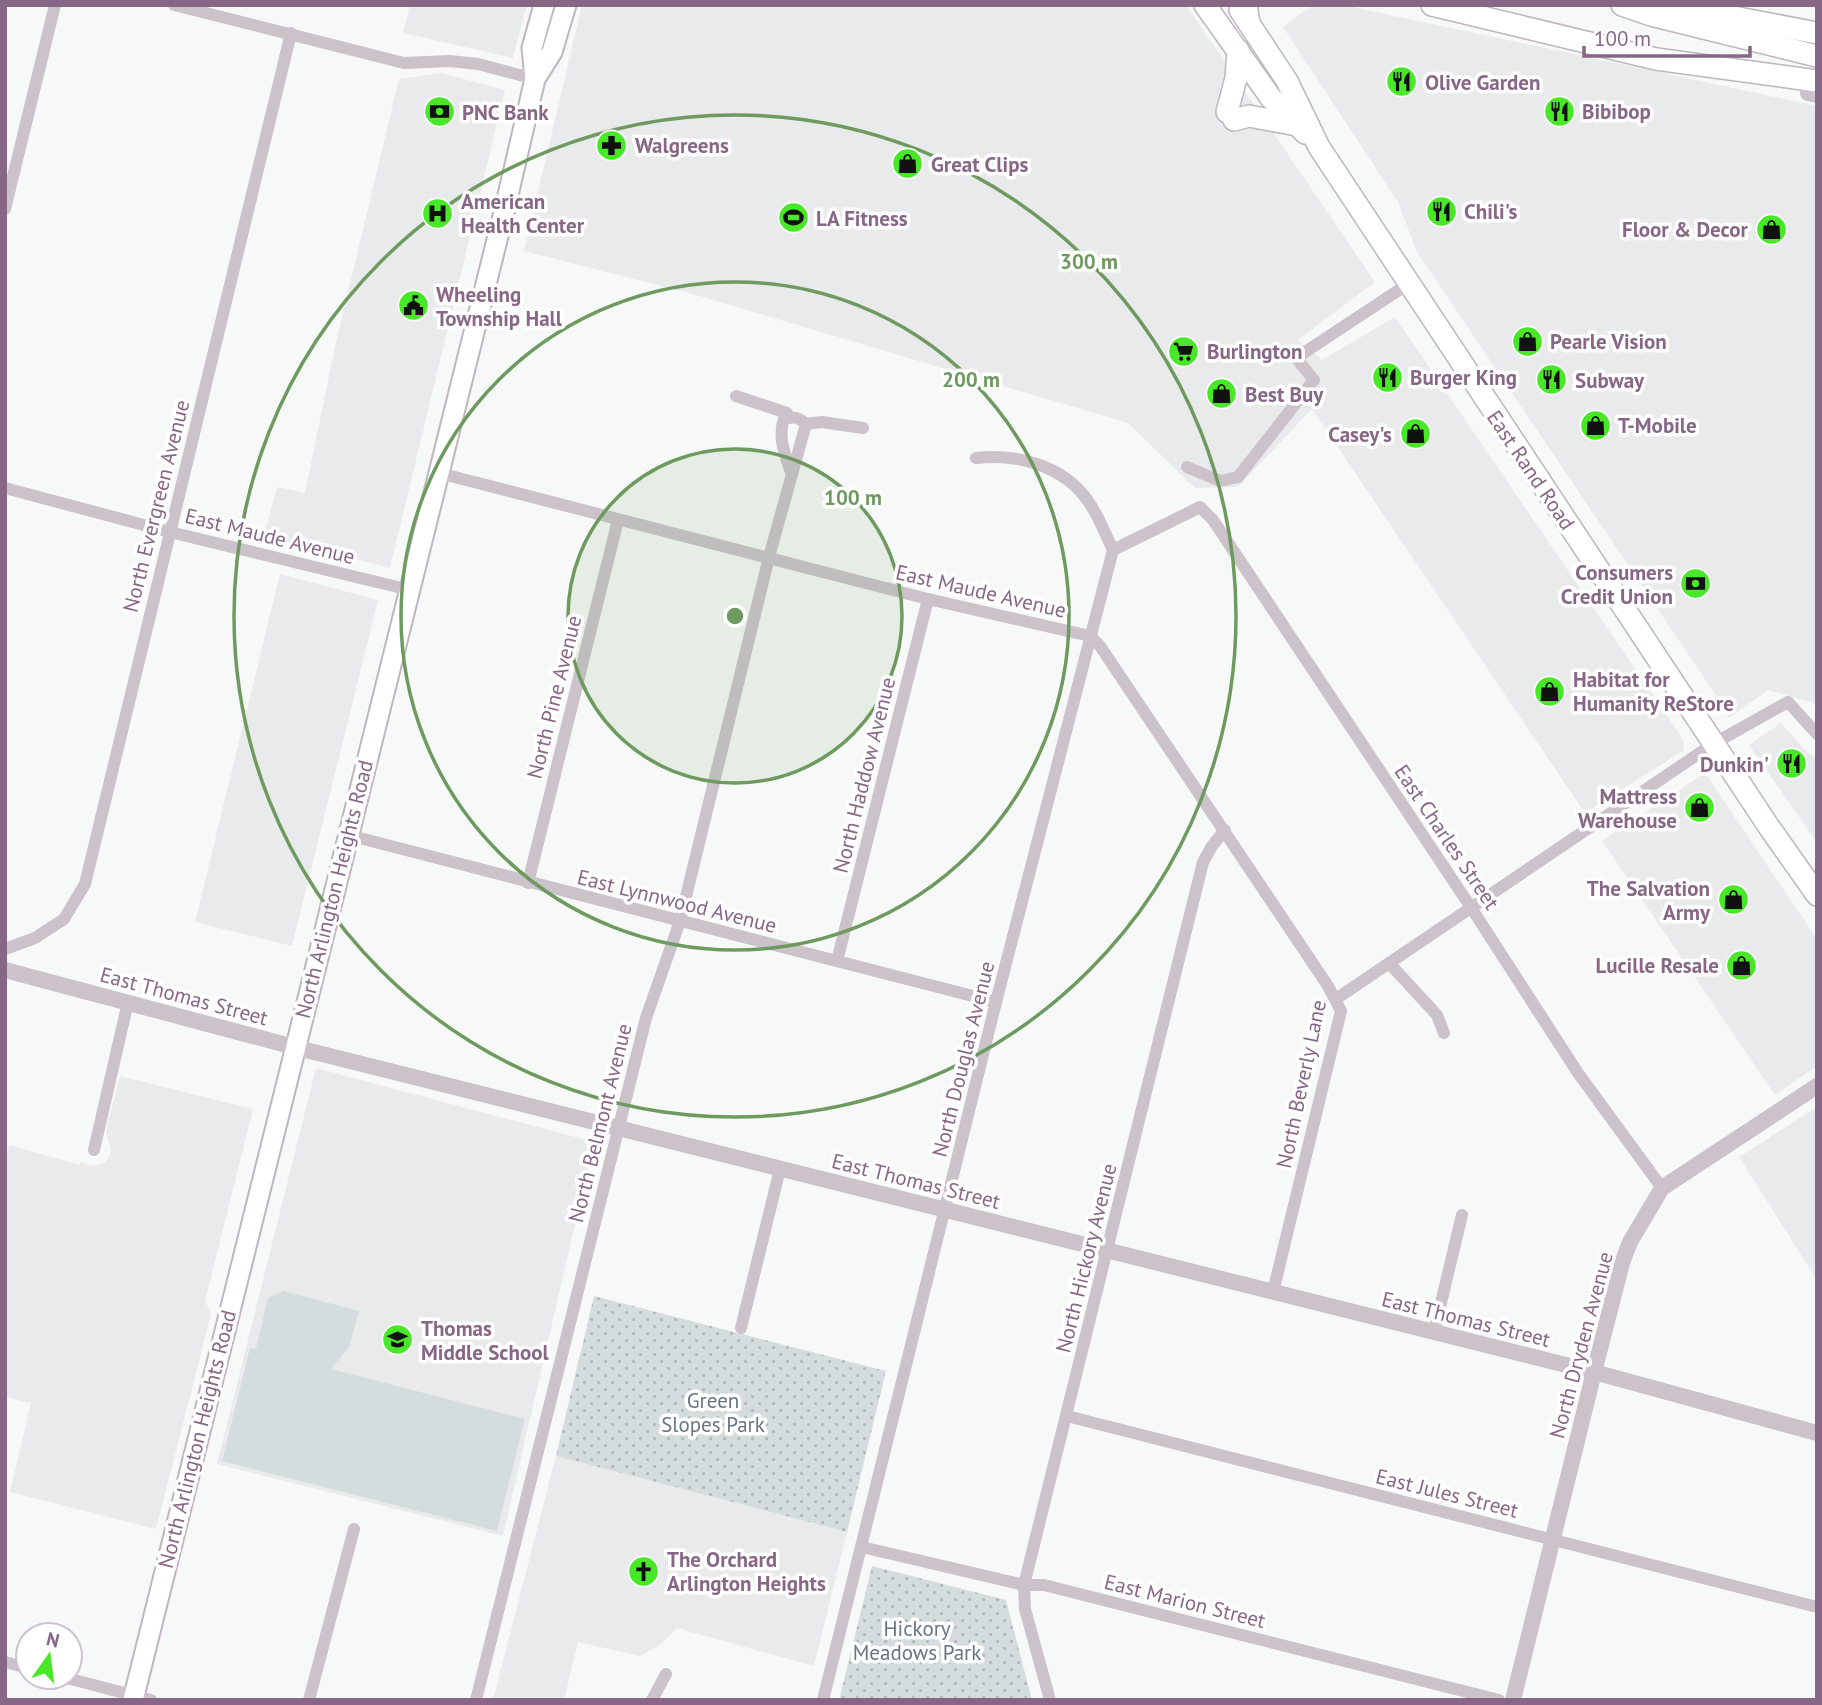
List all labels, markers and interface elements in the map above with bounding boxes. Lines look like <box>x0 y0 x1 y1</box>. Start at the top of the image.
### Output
scale bar <box>1584 14 1750 58</box>
text: 100 m <box>1594 25 1651 52</box>
restaurant icon: Olive Garden <box>1385 65 1419 99</box>
place label: Olive Garden <box>1425 69 1540 96</box>
restaurant icon: Bibibop <box>1542 94 1576 128</box>
bank icon: PNC Bank <box>422 95 456 129</box>
place label: Bibibop <box>1582 98 1651 125</box>
place label: PNC Bank <box>462 99 549 126</box>
pharmacy icon: Walgreens <box>595 128 629 162</box>
place label: Walgreens <box>635 132 729 159</box>
shop icon: Great Clips <box>891 147 925 181</box>
place label: Great Clips <box>931 151 1029 178</box>
place label: American Health Center <box>461 188 585 239</box>
restaurant icon: Chili's <box>1424 194 1458 228</box>
hospital icon: American Health Center <box>421 196 455 230</box>
place label: Chili's <box>1464 198 1517 225</box>
sports icon: LA Fitness <box>776 201 810 235</box>
place label: LA Fitness <box>816 205 908 232</box>
shop icon: Floor & Decor <box>1754 212 1788 246</box>
place label: Floor & Decor <box>1622 216 1749 243</box>
text: 300 m <box>1060 248 1118 275</box>
place label: Wheeling Township Hall <box>436 281 563 332</box>
public building icon: Wheeling Township Hall <box>396 289 430 323</box>
shop icon: Pearle Vision <box>1510 324 1544 358</box>
place label: Pearle Vision <box>1550 328 1667 355</box>
supermarket icon: Burlington <box>1167 334 1201 368</box>
place label: Burlington <box>1207 338 1303 365</box>
restaurant icon: Burger King <box>1370 360 1404 394</box>
restaurant icon: Subway <box>1535 363 1569 397</box>
place label: Burger King <box>1410 364 1517 391</box>
text: 200 m <box>942 366 1000 393</box>
place label: Subway <box>1575 367 1645 394</box>
shop icon: Best Buy <box>1205 377 1239 411</box>
place label: Best Buy <box>1245 381 1324 408</box>
street label: North Evergreen Avenue <box>117 397 195 615</box>
street label: East Rand Road <box>1481 405 1581 535</box>
shop icon: T-Mobile <box>1578 408 1612 442</box>
place label: T-Mobile <box>1618 412 1697 439</box>
shop icon: Casey's <box>1398 417 1432 451</box>
place label: Casey's <box>1328 421 1392 448</box>
text: 100 m <box>824 484 882 511</box>
street label: East Maude Avenue <box>182 502 358 570</box>
street label: East Maude Avenue <box>893 558 1069 624</box>
place label: Consumers Credit Union <box>1561 559 1673 610</box>
bank icon: Consumers Credit Union <box>1679 567 1713 601</box>
centre of rings <box>723 604 747 628</box>
street label: North Pine Avenue <box>521 613 587 781</box>
place label: Habitat for Humanity ReStore <box>1573 666 1734 717</box>
street label: North Haddow Avenue <box>827 674 901 876</box>
shop icon: Habitat for Humanity ReStore <box>1533 674 1567 708</box>
restaurant icon: Dunkin' <box>1775 747 1809 781</box>
place label: Dunkin' <box>1700 751 1769 778</box>
street label: North Arlington Heights Road <box>289 757 379 1021</box>
street label: East Charles Street <box>1389 759 1505 915</box>
place label: Mattress Warehouse <box>1578 783 1677 834</box>
shop icon: Mattress Warehouse <box>1683 791 1717 825</box>
street label: East Lynnwood Avenue <box>575 863 779 939</box>
place label: The Salvation Army <box>1587 875 1711 926</box>
shop icon: The Salvation Army <box>1716 883 1750 917</box>
shop icon: Lucille Resale <box>1725 948 1759 982</box>
place label: Lucille Resale <box>1595 952 1719 979</box>
street label: North Douglas Avenue <box>926 958 1000 1160</box>
street label: East Thomas Street <box>97 961 271 1031</box>
street label: North Beverly Lane <box>1270 997 1332 1171</box>
street label: North Belmont Avenue <box>562 1021 638 1225</box>
street label: East Thomas Street <box>829 1147 1003 1215</box>
street label: North Hickory Avenue <box>1049 1160 1123 1356</box>
street label: North Dryden Avenue <box>1543 1249 1619 1441</box>
street label: East Thomas Street <box>1379 1285 1553 1353</box>
street label: North Arlington Heights Road <box>152 1307 242 1571</box>
place label: Thomas Middle School <box>421 1315 549 1366</box>
school or university icon: Thomas Middle School <box>381 1323 415 1357</box>
park label: Green Slopes Park <box>661 1387 765 1438</box>
street label: East Jules Street <box>1373 1462 1521 1524</box>
place label: The Orchard Arlington Heights <box>667 1546 826 1597</box>
church icon: The Orchard Arlington Heights <box>627 1554 661 1588</box>
street label: East Marion Street <box>1102 1568 1268 1634</box>
park label: Hickory Meadows Park <box>853 1615 981 1666</box>
north arrow <box>14 1621 84 1691</box>
text: N <box>44 1626 62 1653</box>

